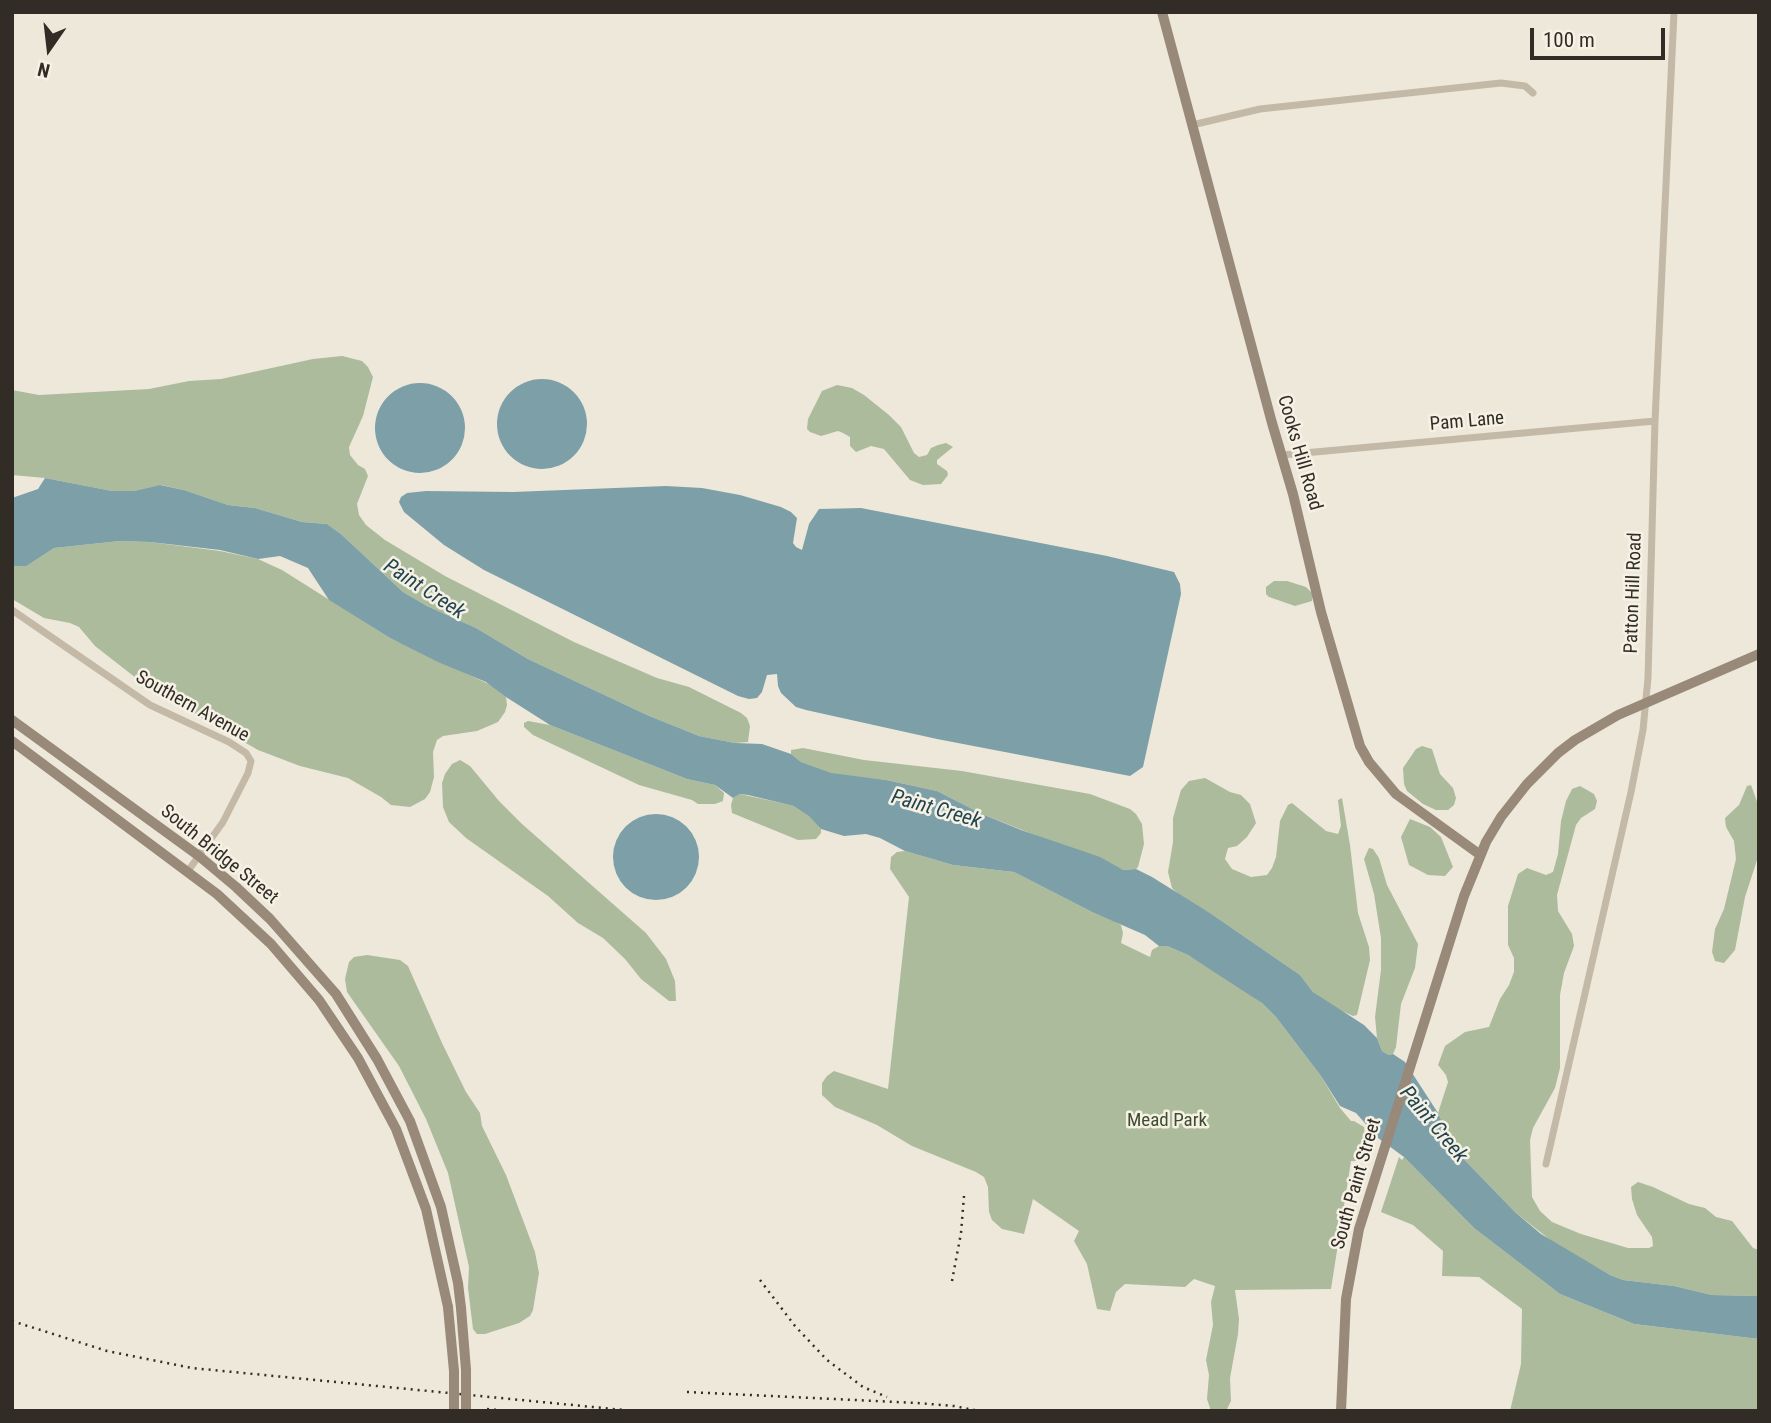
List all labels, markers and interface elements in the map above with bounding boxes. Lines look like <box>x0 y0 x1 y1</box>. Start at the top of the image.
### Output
north arrow <box>14 14 84 84</box>
scale bar <box>1533 14 1668 58</box>
text: 100 m <box>1543 28 1595 52</box>
text: N <box>35 57 52 82</box>
street label: Cooks Hill Road <box>1272 393 1326 513</box>
street label: Pam Lane <box>1429 407 1505 437</box>
street label: Patton Hill Road <box>1620 532 1648 654</box>
water label: Paint Creek <box>379 554 469 626</box>
street label: Southern Avenue <box>131 666 253 748</box>
water label: Paint Creek <box>888 785 984 835</box>
street label: South Bridge Street <box>156 801 282 909</box>
water label: Paint Creek <box>1394 1082 1472 1168</box>
park label: Mead Park <box>1127 1110 1207 1132</box>
street label: South Paint Street <box>1327 1116 1387 1252</box>

